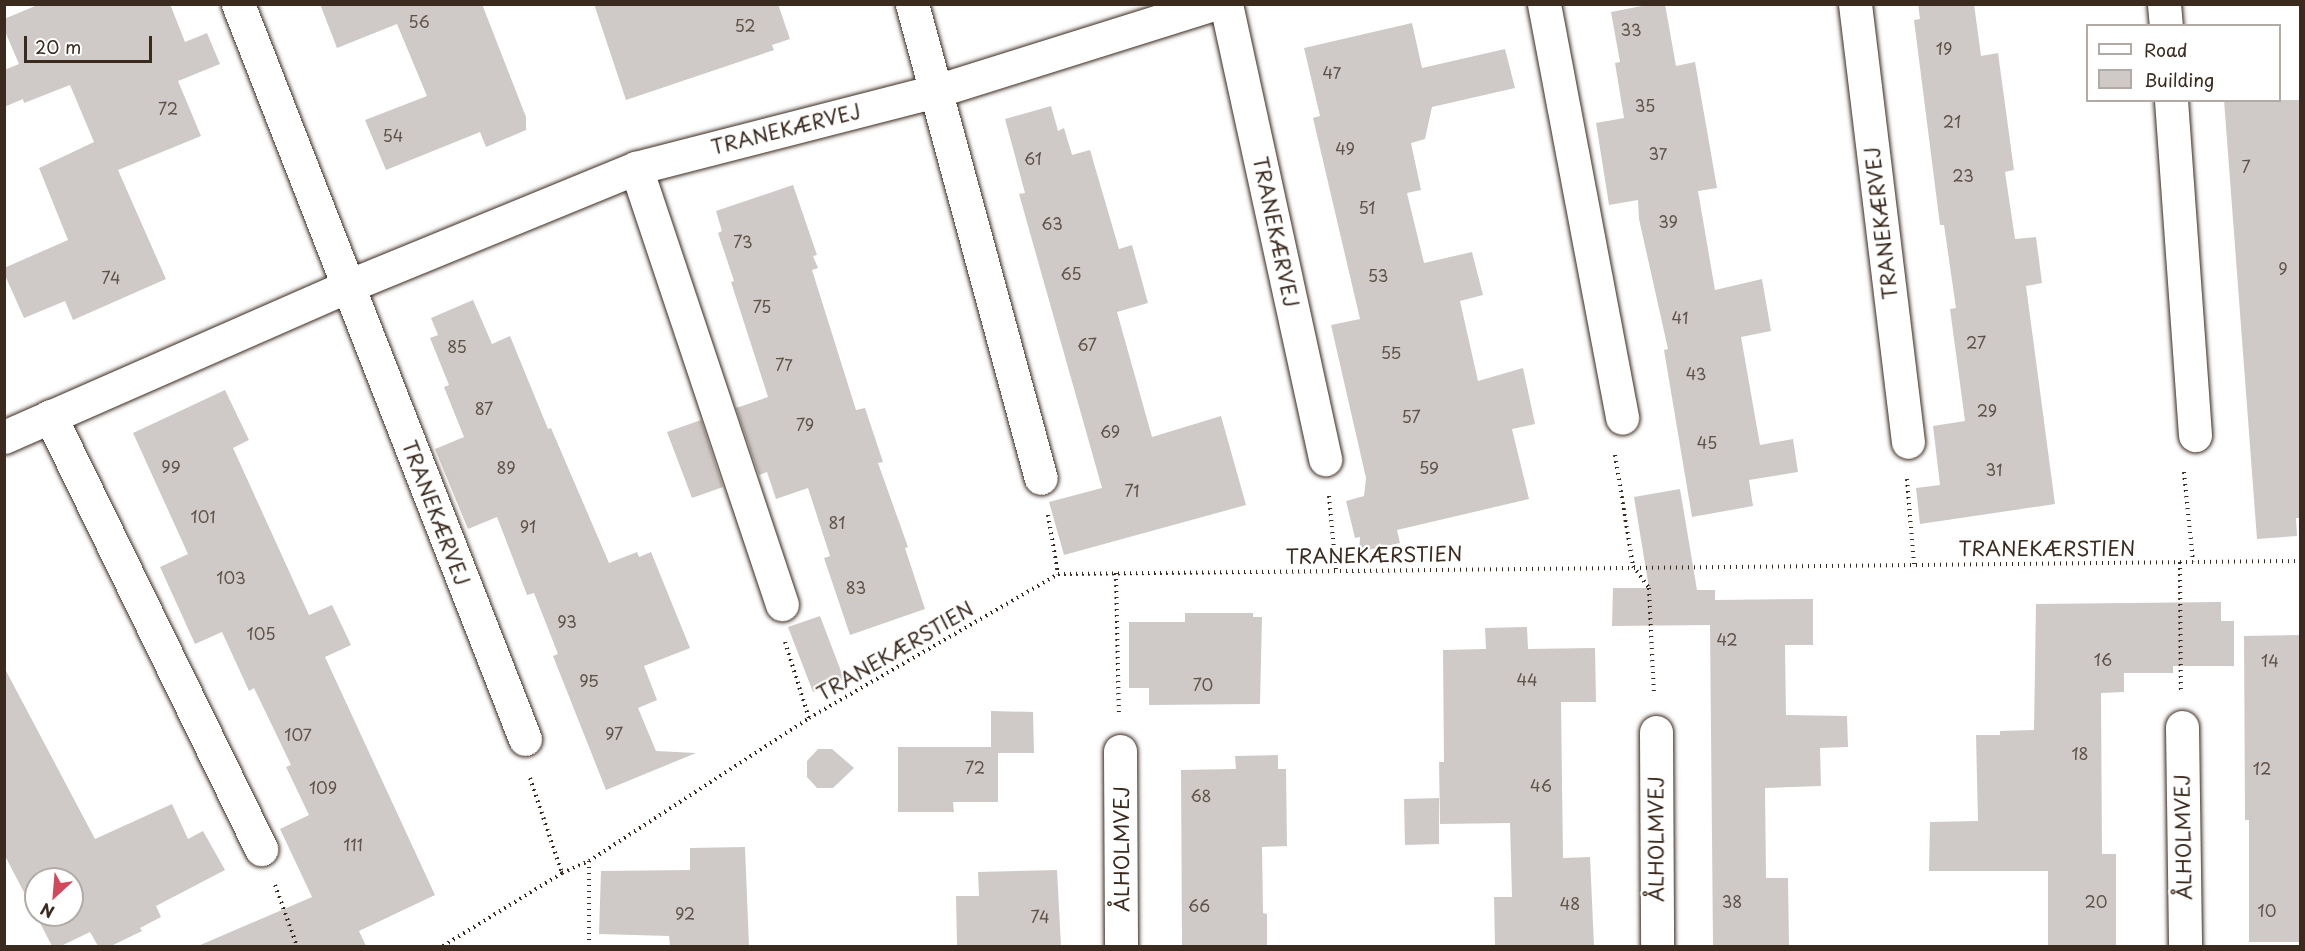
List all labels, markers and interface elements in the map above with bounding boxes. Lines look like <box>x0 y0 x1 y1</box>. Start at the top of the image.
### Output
house number: 56 <box>408 11 430 31</box>
house number: 52 <box>734 15 756 35</box>
house number: 33 <box>1620 19 1642 39</box>
scale bar <box>27 24 154 62</box>
legend <box>2086 24 2281 102</box>
text: 20 m <box>35 33 81 60</box>
text: Road <box>2144 36 2188 63</box>
house number: 19 <box>1936 38 1952 58</box>
house number: 47 <box>1323 62 1341 82</box>
text: Building <box>2144 66 2214 93</box>
house number: 35 <box>1635 95 1655 115</box>
house number: 72 <box>158 98 178 118</box>
street label: TRANEKÆRVEJ <box>709 99 863 159</box>
house number: 21 <box>1943 111 1961 131</box>
house number: 54 <box>383 125 403 145</box>
house number: 49 <box>1335 138 1355 158</box>
house number: 37 <box>1649 143 1667 163</box>
street label: TRANEKÆRVEJ <box>1860 145 1902 301</box>
house number: 61 <box>1024 148 1042 168</box>
street label: TRANEKÆRVEJ <box>1248 154 1304 310</box>
house number: 7 <box>2241 156 2251 176</box>
house number: 23 <box>1952 165 1974 185</box>
house number: 51 <box>1358 197 1376 217</box>
house number: 39 <box>1658 211 1678 231</box>
house number: 63 <box>1041 213 1063 233</box>
house number: 73 <box>733 231 753 251</box>
house number: 9 <box>2278 258 2288 278</box>
house number: 65 <box>1060 263 1082 283</box>
house number: 53 <box>1368 265 1388 285</box>
house number: 74 <box>102 267 120 287</box>
house number: 75 <box>753 296 771 316</box>
house number: 41 <box>1672 307 1688 327</box>
house number: 27 <box>1966 332 1986 352</box>
house number: 67 <box>1077 334 1097 354</box>
house number: 85 <box>447 336 467 356</box>
house number: 55 <box>1381 342 1401 362</box>
house number: 77 <box>775 354 793 374</box>
house number: 43 <box>1686 363 1706 383</box>
house number: 87 <box>475 398 493 418</box>
house number: 29 <box>1977 400 1997 420</box>
house number: 57 <box>1401 406 1421 426</box>
house number: 79 <box>796 414 814 434</box>
house number: 69 <box>1100 421 1120 441</box>
house number: 45 <box>1697 432 1717 452</box>
street label: TRANEKÆRVEJ <box>397 437 475 589</box>
house number: 99 <box>161 456 181 476</box>
house number: 89 <box>496 457 516 477</box>
house number: 59 <box>1419 457 1439 477</box>
house number: 31 <box>1986 459 2002 479</box>
house number: 71 <box>1125 480 1139 500</box>
house number: 101 <box>191 506 215 526</box>
house number: 81 <box>828 512 846 532</box>
house number: 91 <box>520 516 536 536</box>
street label: TRANEKÆRSTIEN <box>1959 536 2135 560</box>
street label: TRANEKÆRSTIEN <box>1285 541 1463 569</box>
house number: 103 <box>216 567 246 587</box>
house number: 83 <box>846 577 866 597</box>
street label: TRANEKÆRSTIEN <box>812 596 978 706</box>
house number: 93 <box>557 611 577 631</box>
house number: 105 <box>246 623 276 643</box>
house number: 42 <box>1716 629 1738 649</box>
house number: 16 <box>2094 649 2112 669</box>
house number: 14 <box>2261 650 2279 670</box>
house number: 44 <box>1516 669 1538 689</box>
house number: 95 <box>579 670 599 690</box>
house number: 70 <box>1193 674 1213 694</box>
house number: 97 <box>605 723 623 743</box>
house number: 107 <box>284 724 312 744</box>
house number: 18 <box>2071 743 2089 763</box>
house number: 72 <box>965 757 985 777</box>
house number: 12 <box>2253 758 2271 778</box>
street label: ÅLHOLMVEJ <box>2170 774 2196 900</box>
house number: 46 <box>1530 775 1552 795</box>
street label: ÅLHOLMVEJ <box>1644 776 1668 902</box>
house number: 109 <box>309 777 337 797</box>
house number: 68 <box>1190 785 1212 805</box>
street label: ÅLHOLMVEJ <box>1109 786 1133 912</box>
house number: 111 <box>343 834 363 854</box>
north arrow <box>24 867 84 927</box>
house number: 38 <box>1722 891 1742 911</box>
house number: 20 <box>2085 891 2107 911</box>
house number: 48 <box>1560 893 1580 913</box>
house number: 66 <box>1188 895 1210 915</box>
text: N <box>36 898 58 925</box>
house number: 10 <box>2258 900 2276 920</box>
house number: 92 <box>675 903 695 923</box>
house number: 74 <box>1031 906 1049 926</box>

